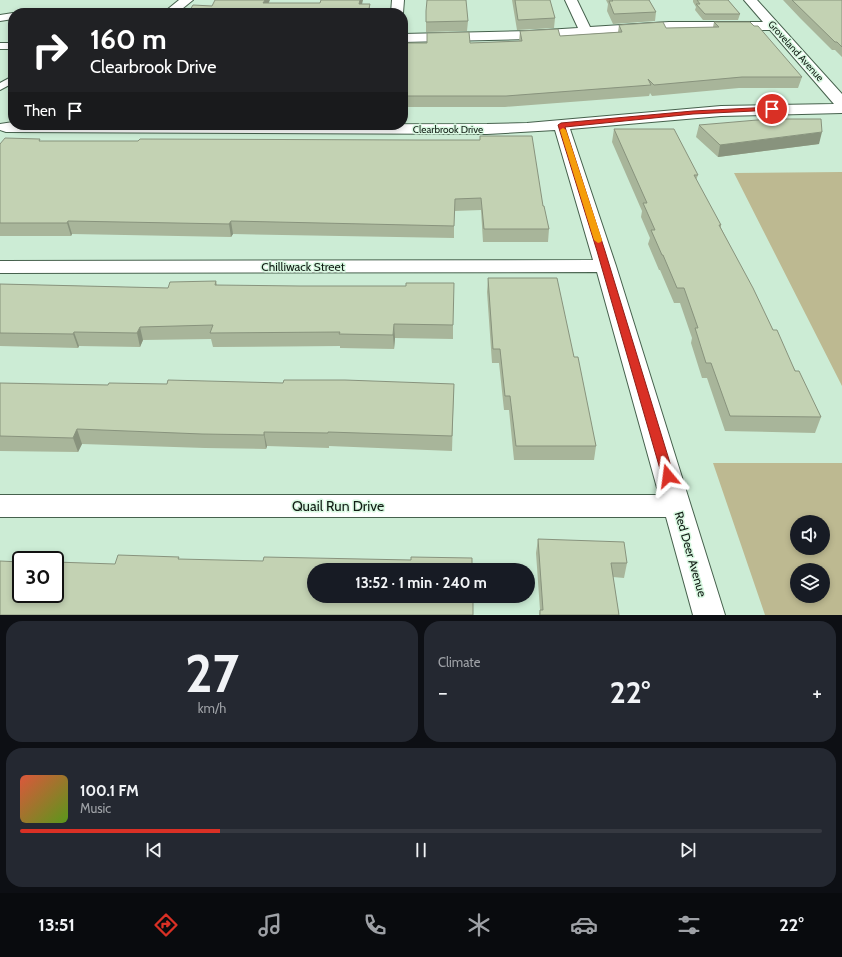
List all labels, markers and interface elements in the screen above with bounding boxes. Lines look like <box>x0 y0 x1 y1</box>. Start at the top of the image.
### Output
street label: Groveland Avenue <box>765 18 827 84</box>
text: 160 m <box>90 22 166 56</box>
icon: right <box>24 24 76 76</box>
text: Clearbrook Drive <box>90 56 217 78</box>
pin <box>755 92 789 126</box>
icon: arrive <box>761 98 783 120</box>
icon: arrive <box>64 100 86 122</box>
text: Then <box>24 102 56 120</box>
street label: Clearbrook Drive <box>413 123 483 136</box>
street label: Chilliwack Street <box>261 259 345 274</box>
position arrow <box>647 455 689 497</box>
street label: Quail Run Drive <box>292 497 384 515</box>
street label: Red Deer Avenue <box>672 510 710 598</box>
map controls <box>790 515 830 603</box>
button: sound <box>790 515 830 555</box>
speed limit sign: 30 <box>12 551 64 603</box>
button: layers <box>790 563 830 603</box>
text: 13:52 · 1 min · 240 m <box>355 574 487 592</box>
text: 27 <box>185 642 239 705</box>
text: Climate <box>438 654 480 670</box>
text: 22° <box>610 674 650 711</box>
text: − <box>438 679 448 706</box>
text: + <box>812 679 822 706</box>
text: km/h <box>198 700 226 716</box>
text: 100.1 FM <box>80 782 139 800</box>
text: Music <box>80 800 111 816</box>
icon: previous <box>143 839 165 861</box>
icon: pause <box>410 839 432 861</box>
icon: next <box>677 839 699 861</box>
icon: directions <box>152 911 180 939</box>
icon: music <box>256 911 284 939</box>
icon: phone <box>361 911 389 939</box>
icon: climate <box>465 911 493 939</box>
icon: car <box>570 911 598 939</box>
icon: filters <box>675 911 703 939</box>
text: 13:51 <box>38 914 75 936</box>
text: 22° <box>779 914 804 936</box>

